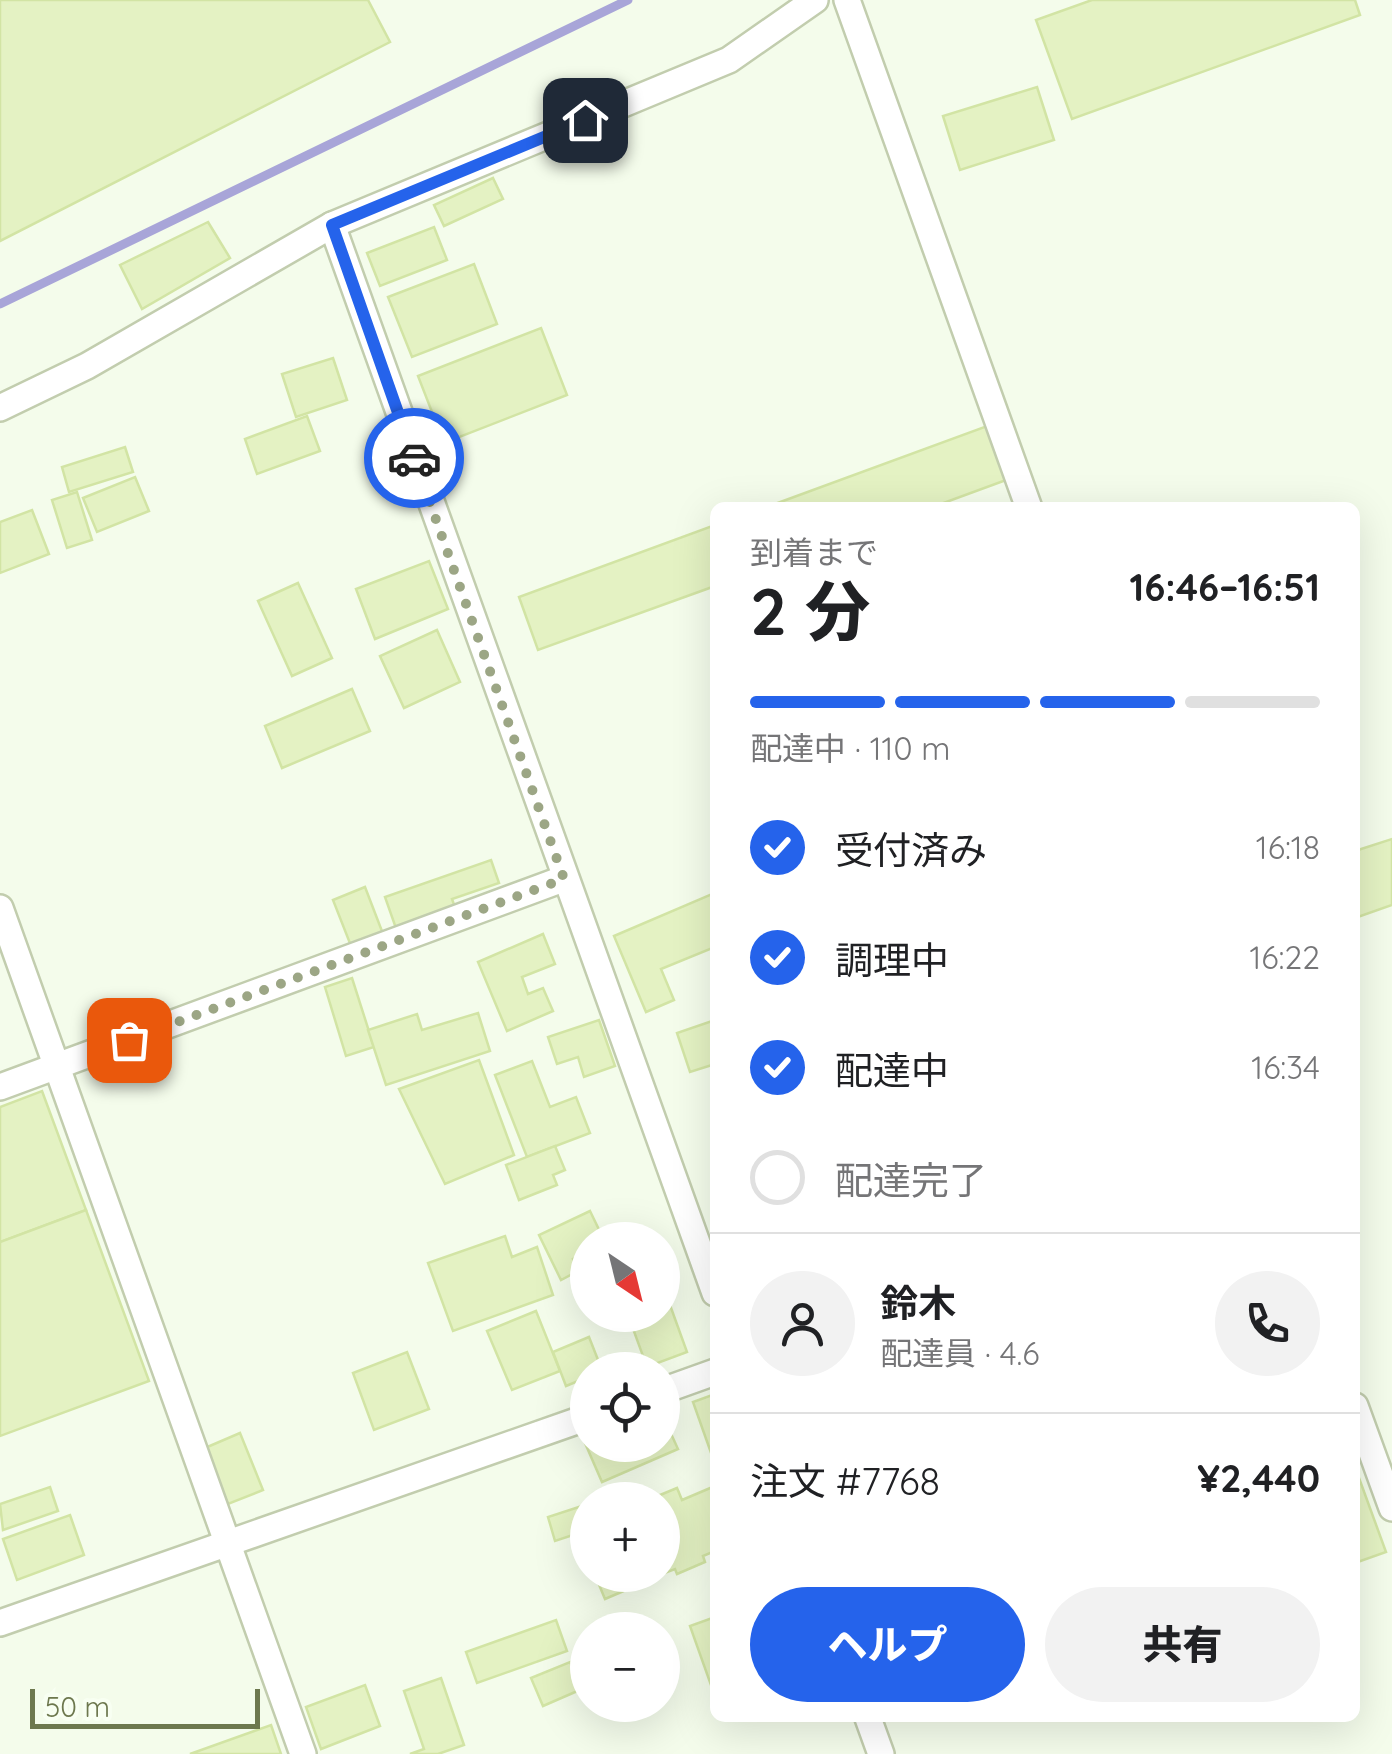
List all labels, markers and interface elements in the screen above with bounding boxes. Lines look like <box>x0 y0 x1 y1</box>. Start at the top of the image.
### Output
pin <box>543 78 628 163</box>
icon: home <box>558 93 613 148</box>
courier <box>364 408 464 508</box>
icon: car <box>387 431 442 486</box>
text: 到着まで <box>750 532 878 572</box>
text: 16:46–16:51 <box>1130 563 1320 611</box>
text: 2 分 <box>750 570 870 651</box>
text: 配達中 · 110 m <box>750 728 950 768</box>
icon: check <box>750 820 805 875</box>
text: 受付済み <box>835 826 987 874</box>
text: 16:18 <box>1256 827 1320 867</box>
icon: check <box>750 930 805 985</box>
text: 調理中 <box>835 936 949 984</box>
text: 16:22 <box>1250 937 1320 977</box>
pin <box>87 998 172 1083</box>
icon: bag <box>102 1013 157 1068</box>
icon: check <box>750 1040 805 1095</box>
text: 配達中 <box>835 1046 949 1094</box>
text: 16:34 <box>1251 1047 1320 1087</box>
text: 配達完了 <box>835 1156 987 1204</box>
north arrow <box>570 1222 680 1332</box>
map controls <box>570 1222 680 1722</box>
button: person <box>750 1271 855 1376</box>
button: phone <box>1215 1271 1320 1376</box>
text: 鈴木 <box>880 1279 956 1327</box>
text: 配達員 · 4.6 <box>880 1333 1040 1373</box>
button: locate <box>570 1352 680 1462</box>
text: ¥2,440 <box>1197 1454 1320 1502</box>
text: 注文 #7768 <box>750 1457 940 1505</box>
button: + <box>570 1482 680 1592</box>
button: ヘルプ <box>750 1587 1025 1702</box>
button: 共有 <box>1045 1587 1320 1702</box>
button: − <box>570 1612 680 1722</box>
scale bar <box>30 1684 260 1728</box>
text: 50 m <box>45 1689 110 1724</box>

